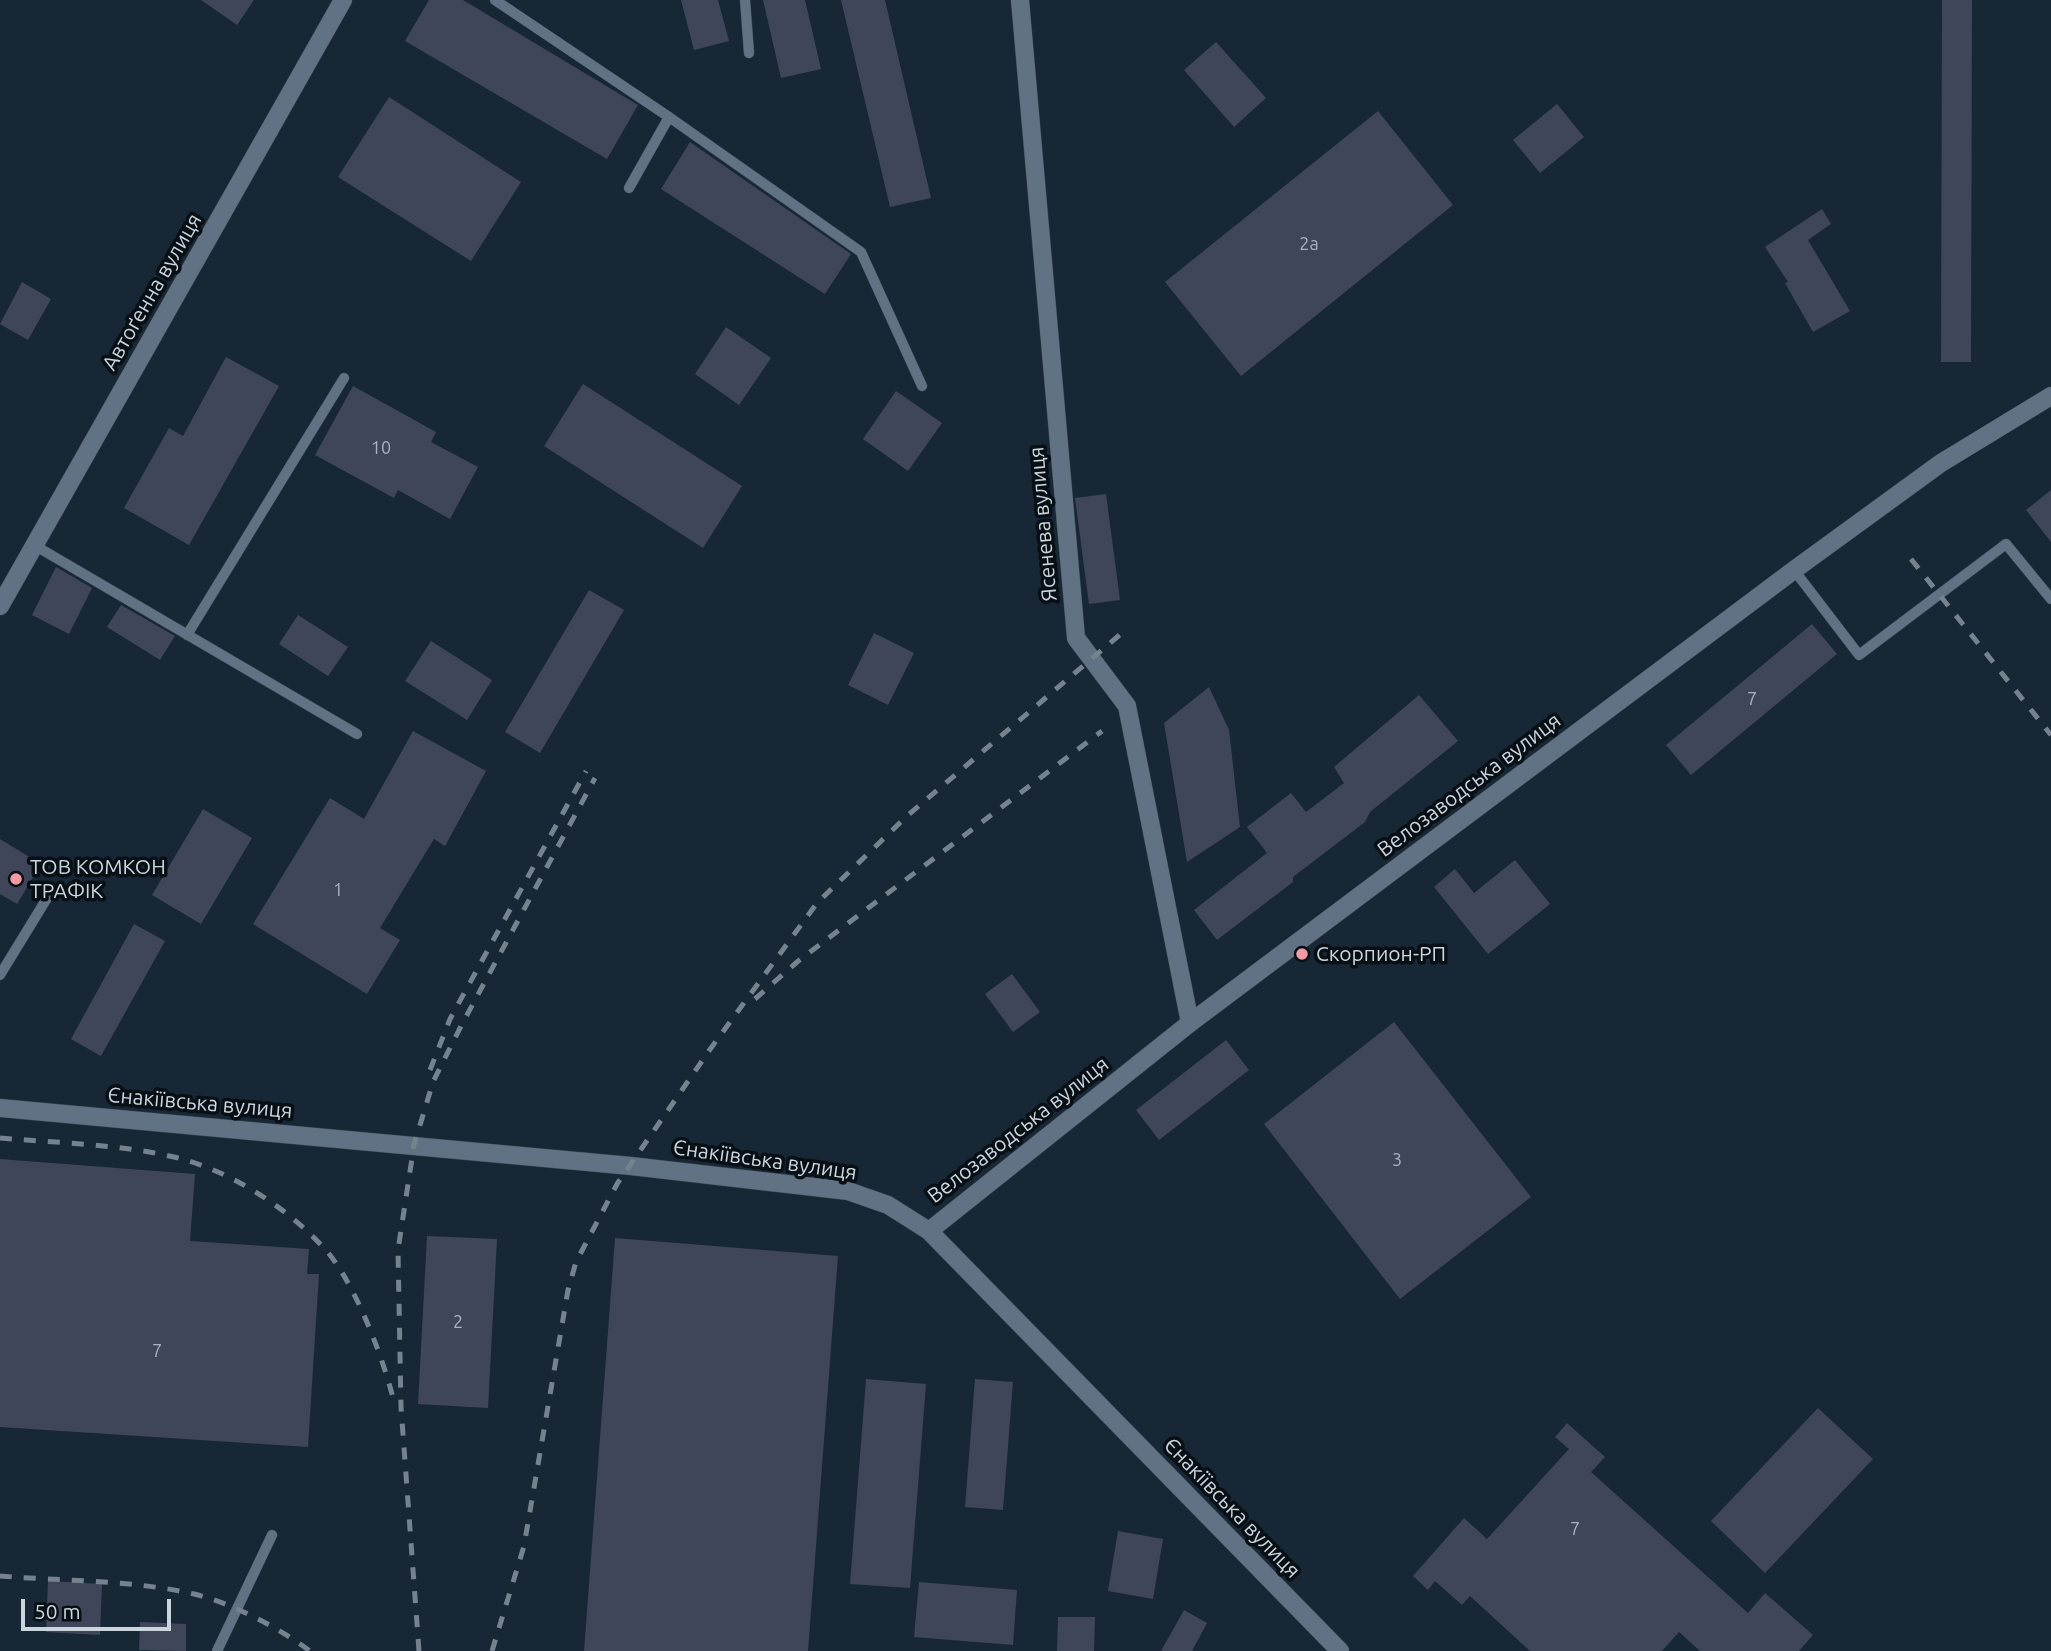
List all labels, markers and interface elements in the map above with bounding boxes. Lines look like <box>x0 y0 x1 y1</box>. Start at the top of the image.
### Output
street label: Автоґенна вулиця <box>97 209 207 375</box>
house number: 2а <box>1299 233 1319 255</box>
house number: 10 <box>371 437 391 459</box>
street label: Ясенева вулиця <box>1024 446 1062 602</box>
house number: 7 <box>1747 688 1757 710</box>
street label: Велозаводська вулиця <box>1372 708 1566 862</box>
place label: ТОВ КОМКОН ТРАФІК <box>30 854 166 904</box>
marker: ТОВ КОМКОН ТРАФІК <box>8 871 24 887</box>
house number: 1 <box>333 879 343 901</box>
place label: Скорпион-РП <box>1316 941 1446 967</box>
marker: Скорпион-РП <box>1294 946 1310 962</box>
street label: Велозаводська вулиця <box>922 1051 1114 1209</box>
street label: Єнакіївська вулиця <box>107 1082 293 1124</box>
street label: Єнакіївська вулиця <box>672 1135 858 1185</box>
house number: 3 <box>1392 1149 1402 1171</box>
house number: 2 <box>453 1311 463 1333</box>
house number: 7 <box>152 1340 162 1362</box>
street label: Єнакіївська вулиця <box>1159 1433 1305 1583</box>
house number: 7 <box>1570 1518 1580 1540</box>
scale bar <box>24 1584 175 1628</box>
text: 50 m <box>34 1599 81 1623</box>

